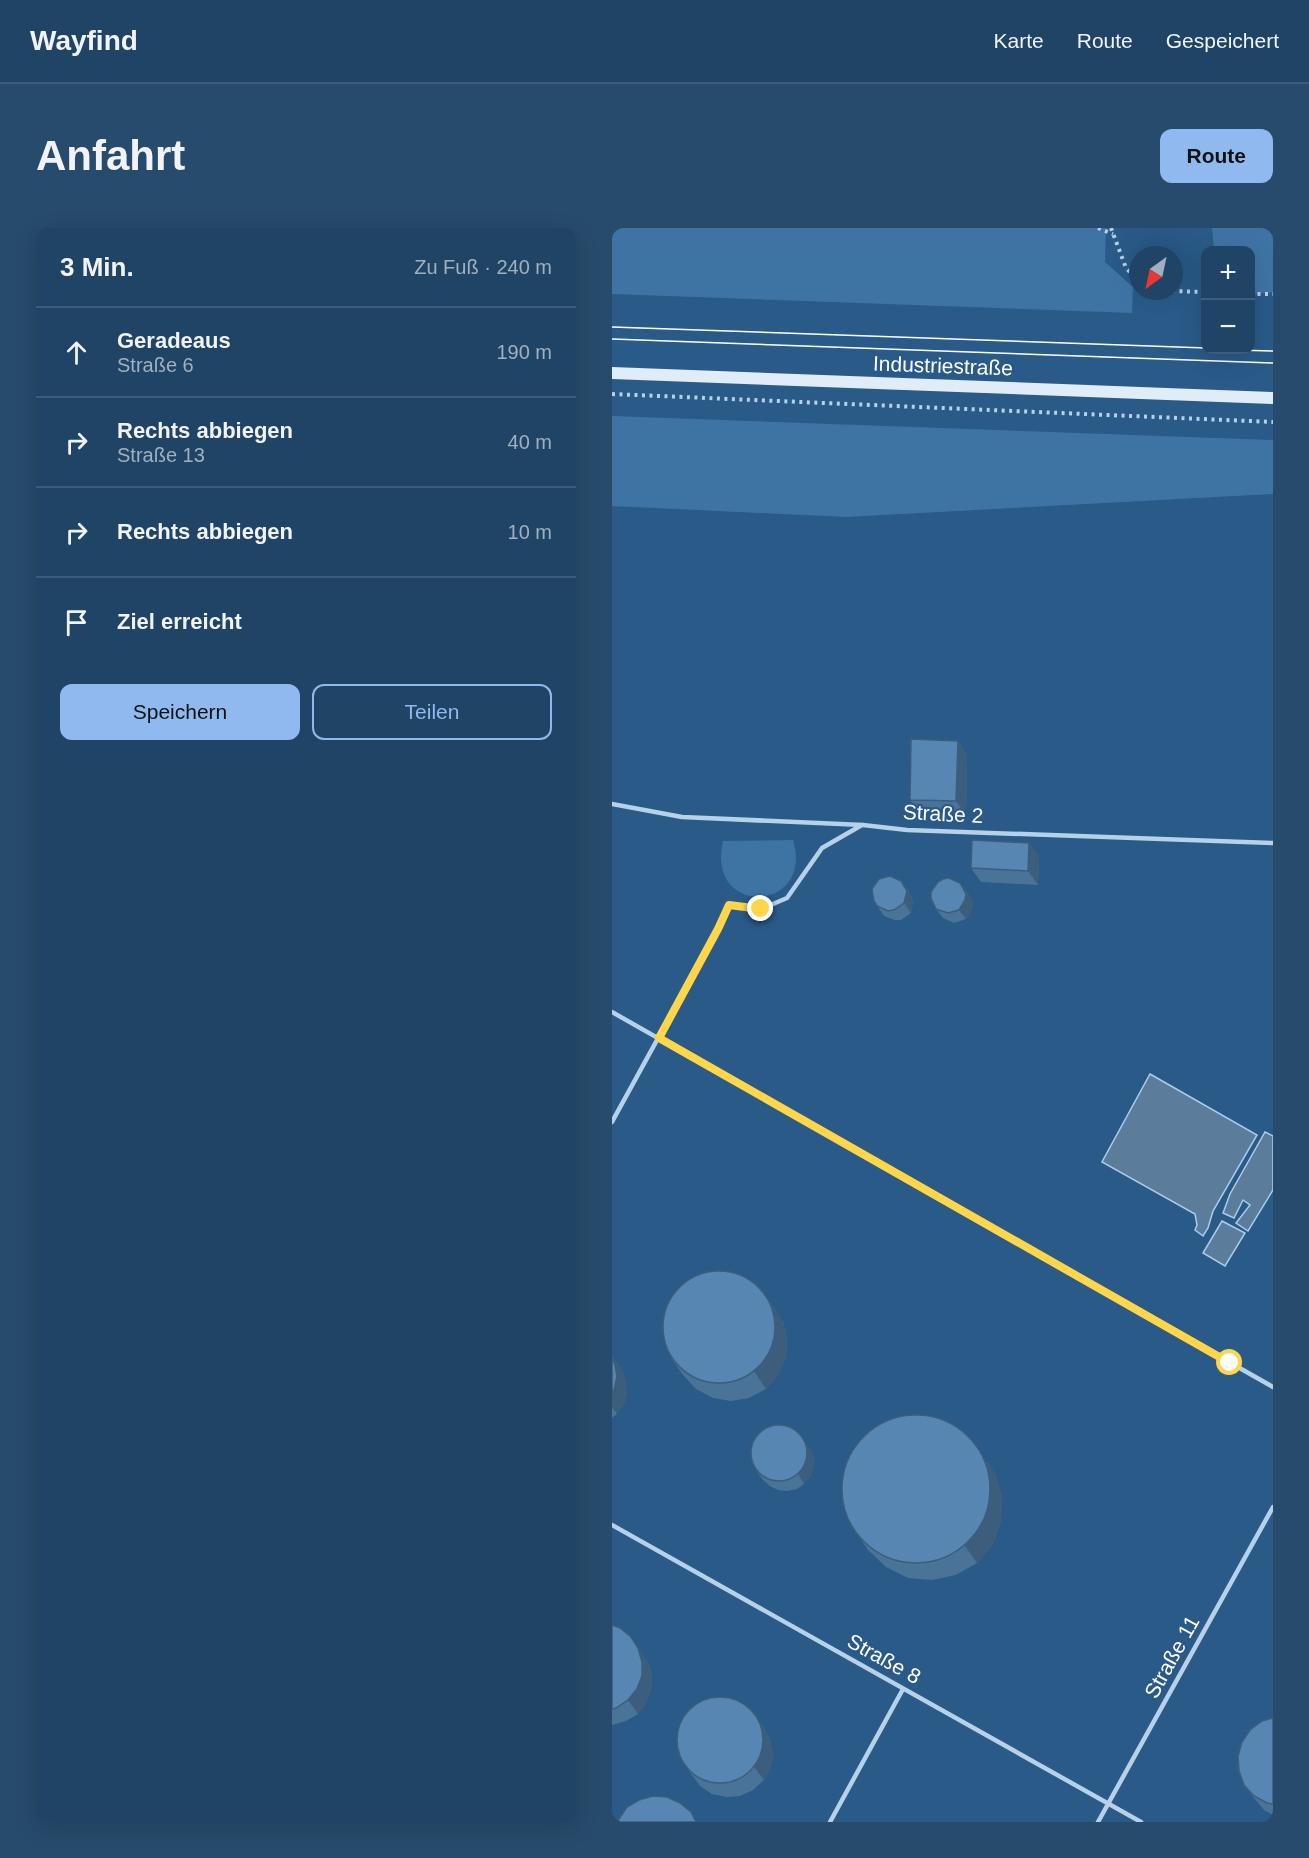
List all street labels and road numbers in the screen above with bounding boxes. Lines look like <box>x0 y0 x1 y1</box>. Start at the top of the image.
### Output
street label: Industriestraße <box>873 352 1013 379</box>
street label: Straße 2 <box>902 800 984 827</box>
street label: Straße 11 <box>1140 1612 1204 1702</box>
street label: Straße 8 <box>843 1629 925 1688</box>

